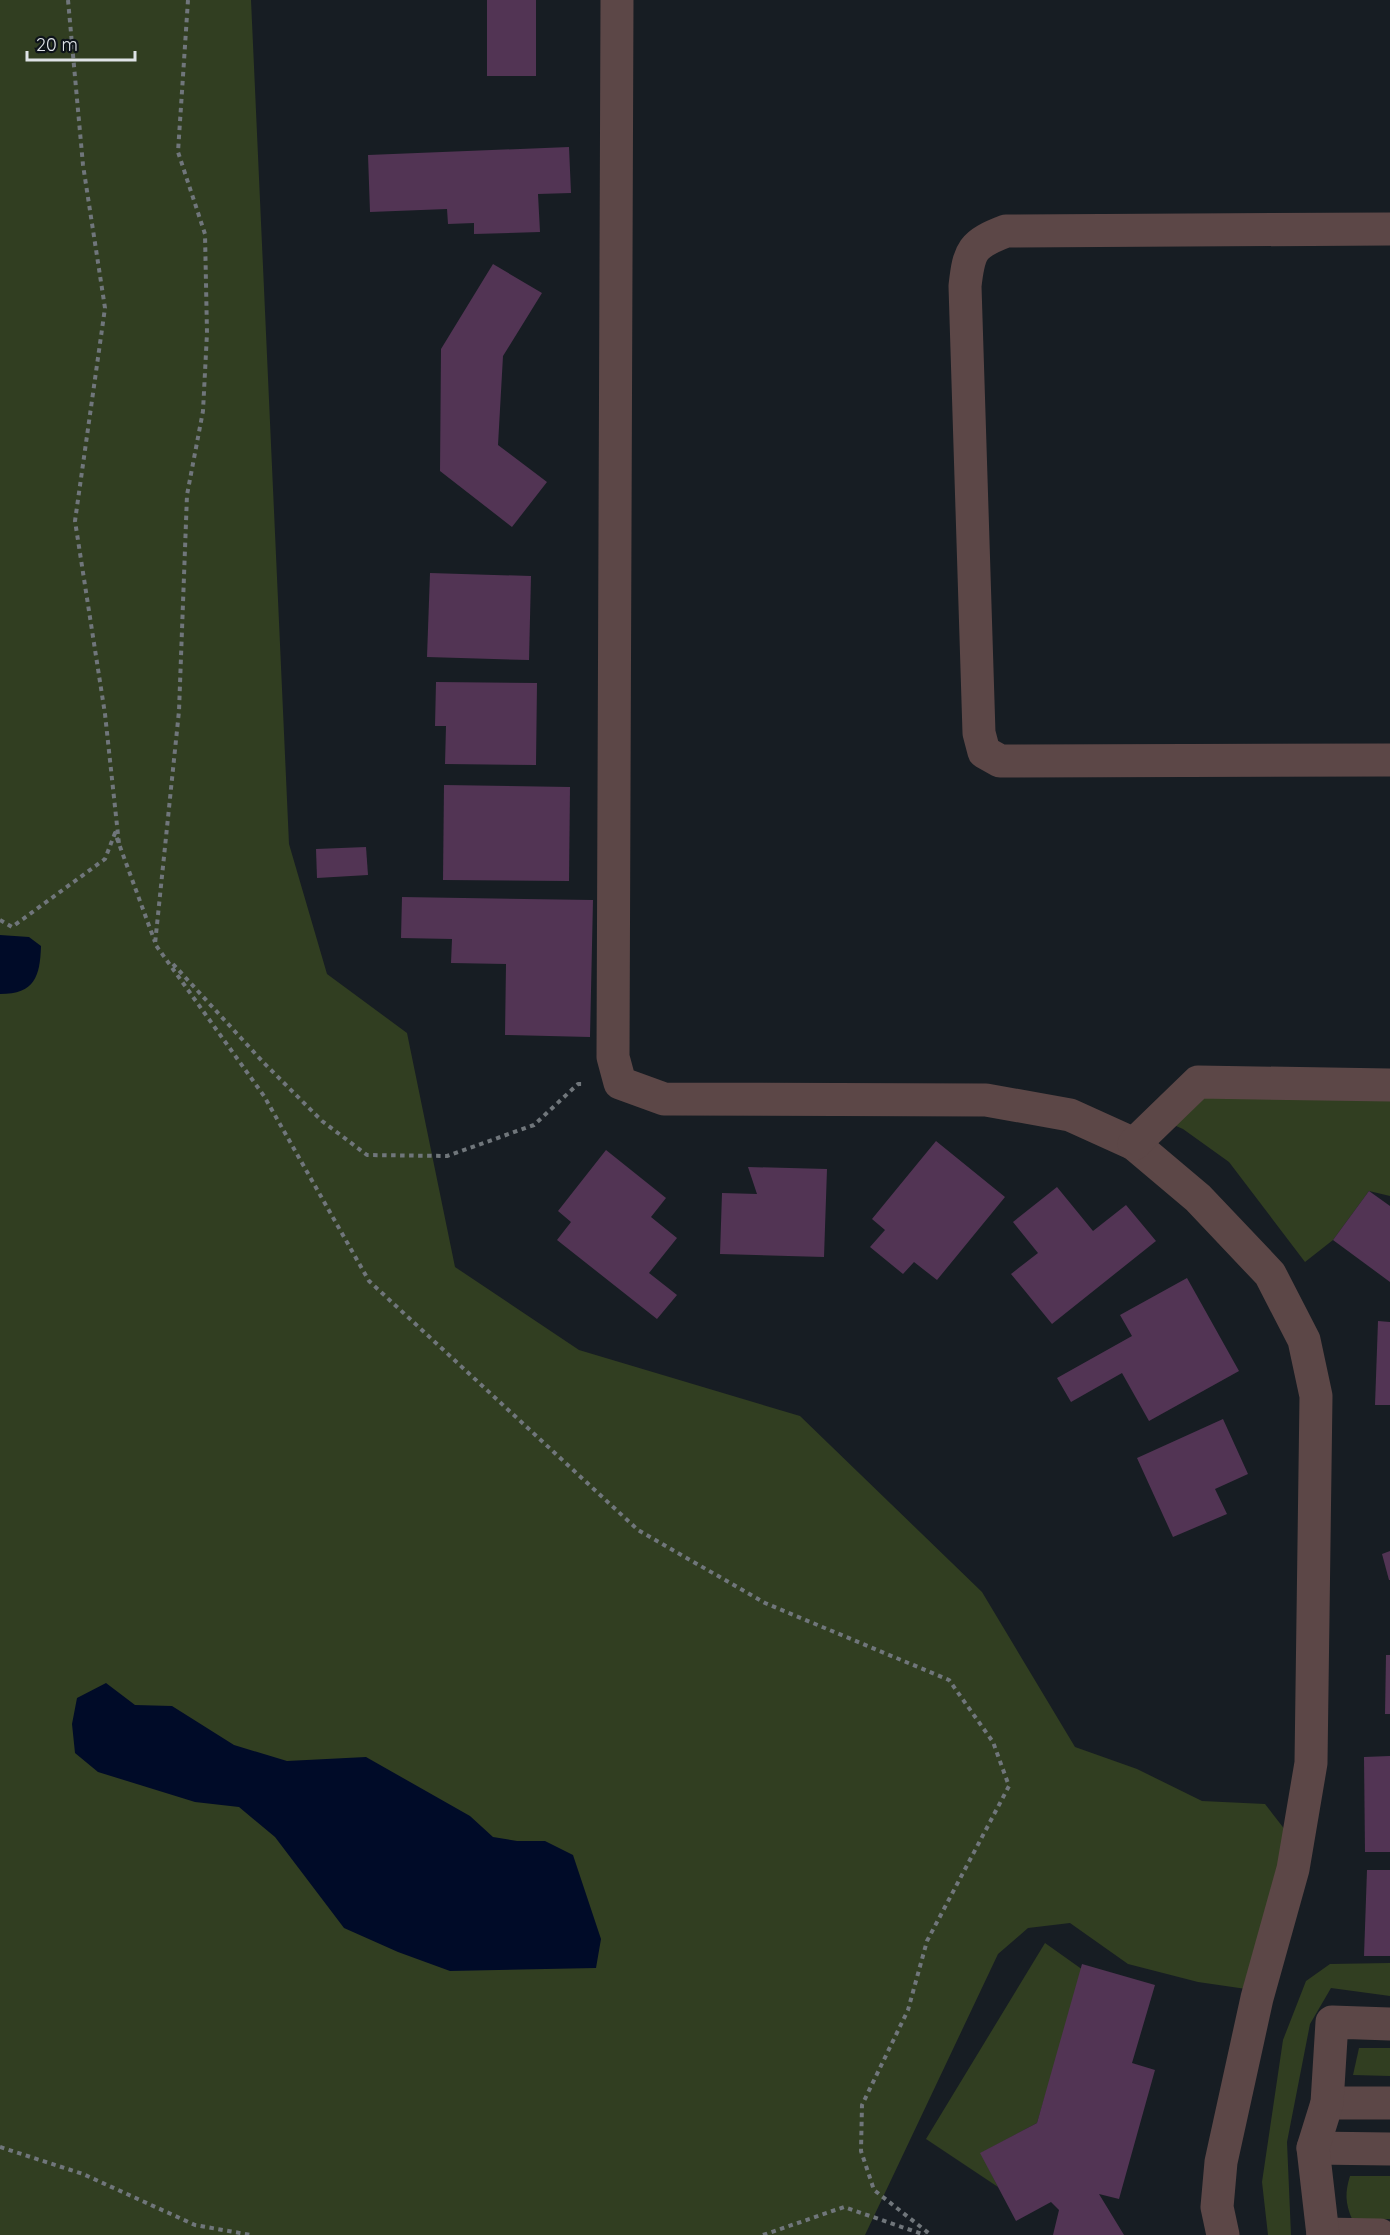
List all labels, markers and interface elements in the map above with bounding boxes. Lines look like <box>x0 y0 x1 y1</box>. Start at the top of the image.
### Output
scale bar <box>27 24 135 62</box>
text: 20 m <box>36 33 78 56</box>

